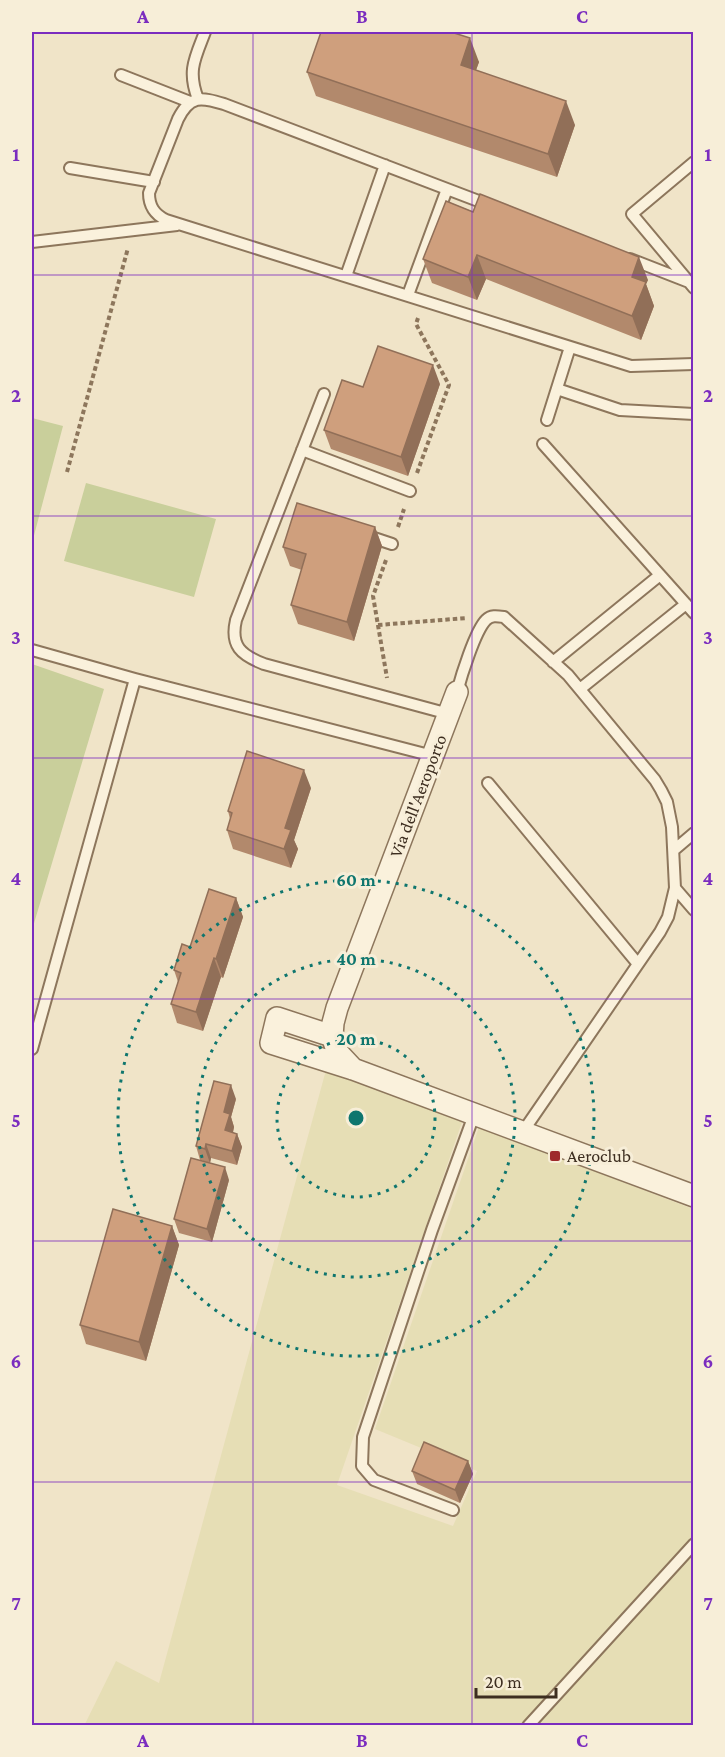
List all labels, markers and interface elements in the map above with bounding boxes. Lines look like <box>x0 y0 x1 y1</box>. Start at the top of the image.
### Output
text: A <box>136 5 150 27</box>
text: B <box>356 5 368 27</box>
text: C <box>576 5 588 27</box>
text: 1 <box>12 143 20 165</box>
text: 1 <box>704 143 712 165</box>
text: 2 <box>11 384 21 406</box>
text: 2 <box>703 384 713 406</box>
text: 3 <box>11 626 21 648</box>
text: 3 <box>703 626 713 648</box>
street label: Via dell'Aeroporto <box>385 732 451 860</box>
text: 4 <box>11 867 22 889</box>
text: 4 <box>703 867 714 889</box>
text: 60 m <box>336 870 376 890</box>
text: 40 m <box>336 949 376 969</box>
text: 20 m <box>337 1029 376 1049</box>
centre of rings <box>346 1108 366 1128</box>
text: 5 <box>11 1109 21 1131</box>
text: 5 <box>703 1109 713 1131</box>
place label: Aeroclub <box>567 1146 631 1166</box>
marker: Aeroclub <box>548 1149 562 1163</box>
text: 6 <box>11 1350 21 1372</box>
text: 6 <box>703 1350 713 1372</box>
text: 7 <box>11 1592 21 1614</box>
text: 7 <box>703 1592 713 1614</box>
scale bar <box>476 1661 556 1699</box>
text: 20 m <box>485 1672 522 1692</box>
text: A <box>136 1729 150 1751</box>
text: B <box>356 1729 368 1751</box>
text: C <box>576 1729 588 1751</box>

